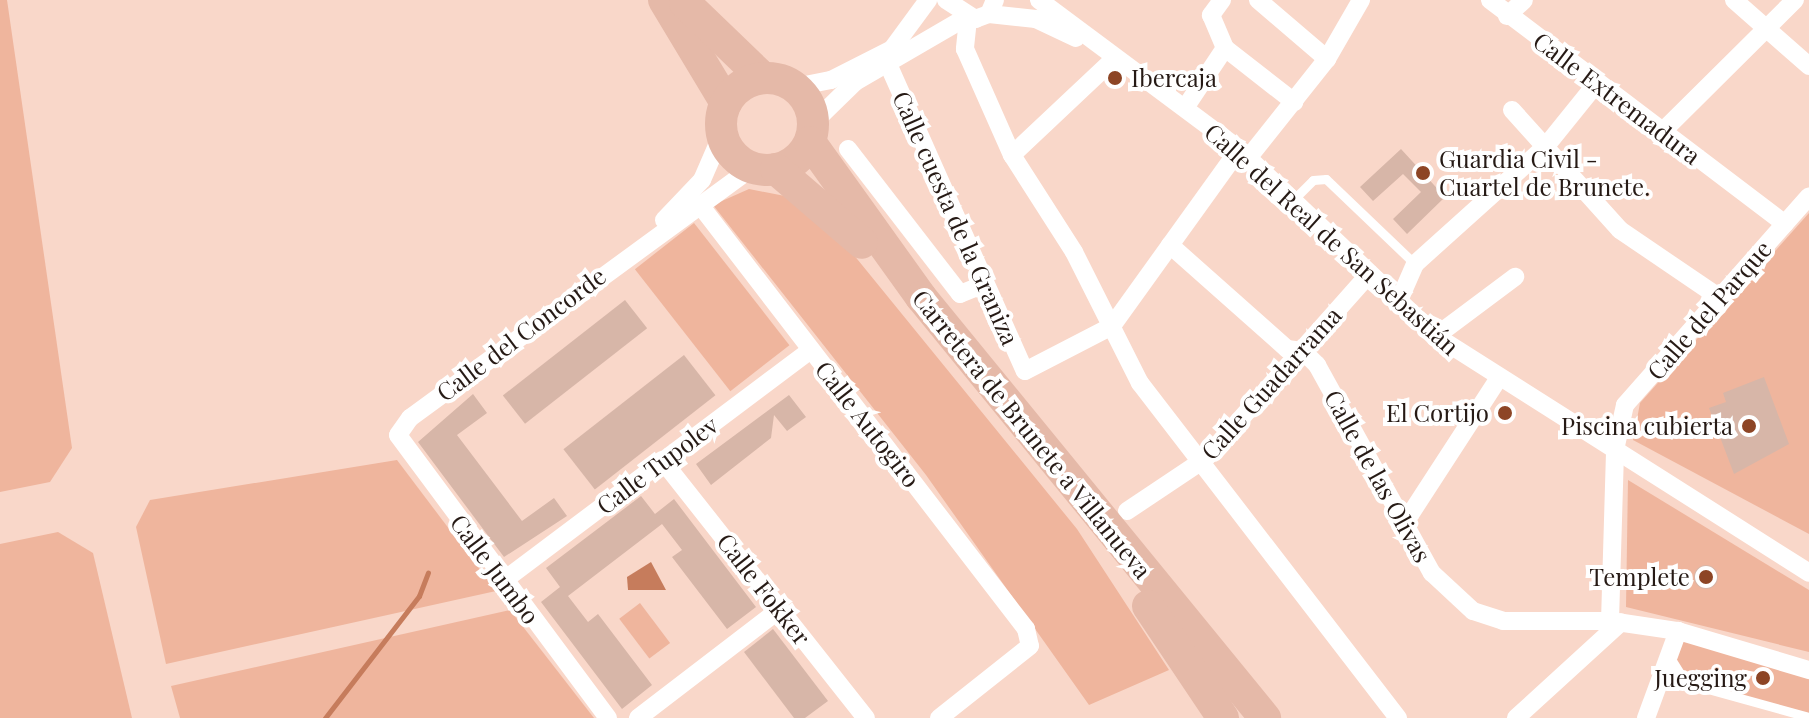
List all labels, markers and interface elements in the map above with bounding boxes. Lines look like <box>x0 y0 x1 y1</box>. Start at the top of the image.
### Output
street label: Calle Extremadura <box>1528 26 1706 170</box>
place label: Ibercaja <box>1131 64 1217 92</box>
marker: Ibercaja <box>1106 69 1124 87</box>
street label: Calle cuesta de la Graniza <box>887 86 1025 350</box>
street label: Calle del Real de San Sebastián <box>1199 117 1465 361</box>
place label: Guardia Civil - Cuartel de Brunete. <box>1439 145 1650 201</box>
marker: Guardia Civil - Cuartel de Brunete. <box>1414 164 1432 182</box>
street label: Calle del Parque <box>1641 235 1777 385</box>
street label: Calle del Concorde <box>431 261 611 407</box>
street label: Carretera de Brunete a Villanueva <box>906 283 1158 585</box>
street label: Calle Guadarrama <box>1195 301 1347 465</box>
street label: Calle Autogiro <box>810 355 926 493</box>
street label: Calle de las Olivas <box>1319 384 1437 568</box>
place label: El Cortijo <box>1386 399 1489 427</box>
marker: El Cortijo <box>1496 404 1514 422</box>
street label: Calle Tupolev <box>591 410 723 520</box>
place label: Piscina cubierta <box>1561 412 1733 440</box>
marker: Piscina cubierta <box>1740 417 1758 435</box>
street label: Calle Jumbo <box>445 509 545 629</box>
street label: Calle Fokker <box>711 527 817 651</box>
place label: Templete <box>1589 563 1690 591</box>
marker: Templete <box>1697 568 1715 586</box>
place label: Juegging <box>1654 664 1747 692</box>
marker: Juegging <box>1754 669 1772 687</box>

